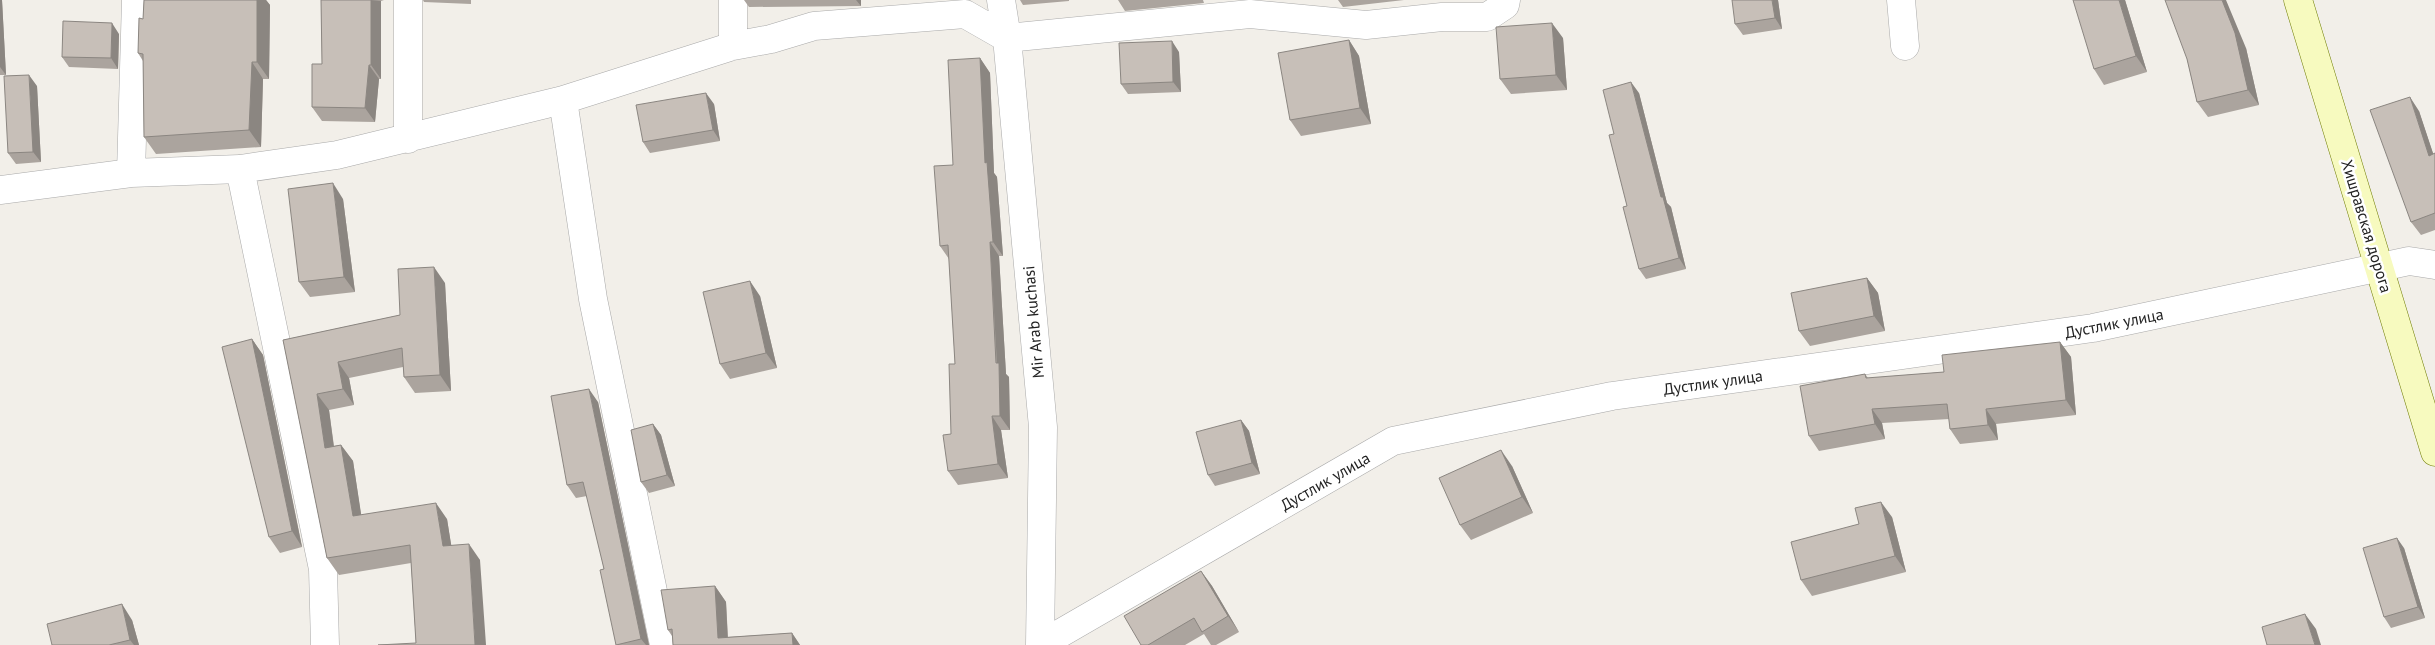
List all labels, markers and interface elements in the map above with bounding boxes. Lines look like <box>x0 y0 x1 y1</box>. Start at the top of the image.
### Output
street label: Хишравская дорога <box>2337 157 2397 295</box>
street label: Mir Arab kuchasi <box>1018 265 1048 379</box>
street label: Дустлик улица <box>2063 304 2165 342</box>
street label: Дустлик улица <box>1662 365 1764 399</box>
street label: Дустлик улица <box>1277 447 1373 515</box>

